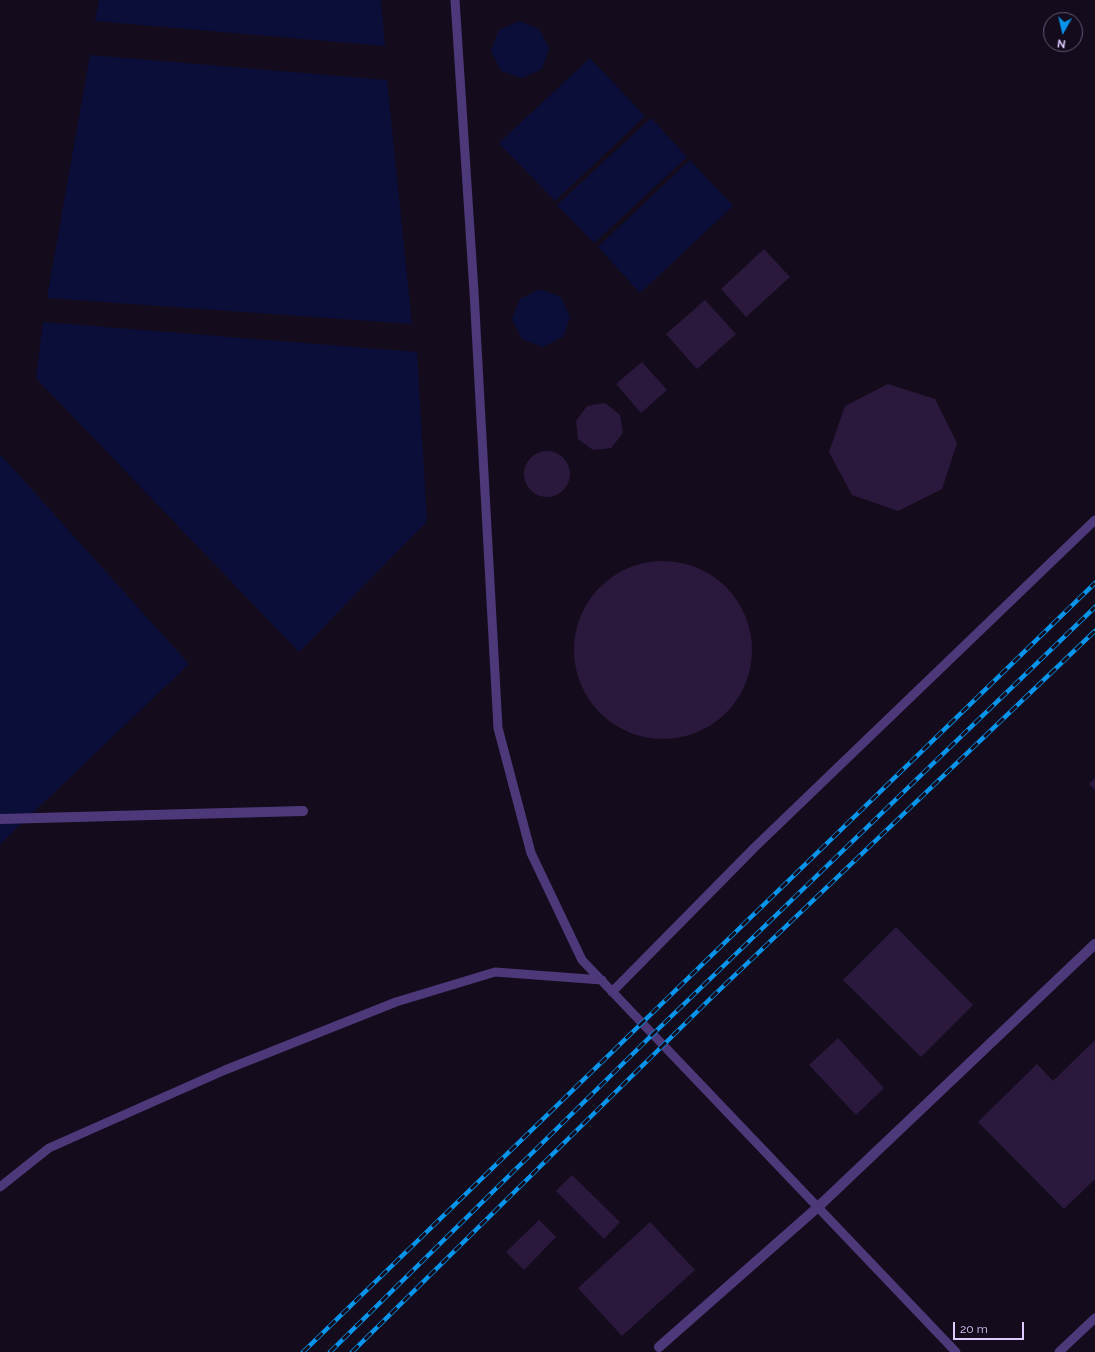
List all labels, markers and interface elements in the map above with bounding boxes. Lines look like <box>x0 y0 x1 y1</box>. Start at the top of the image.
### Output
north arrow <box>1043 12 1083 52</box>
text: N <box>1056 36 1066 50</box>
scale bar <box>955 1314 1026 1340</box>
text: 20 m <box>960 1322 988 1336</box>

